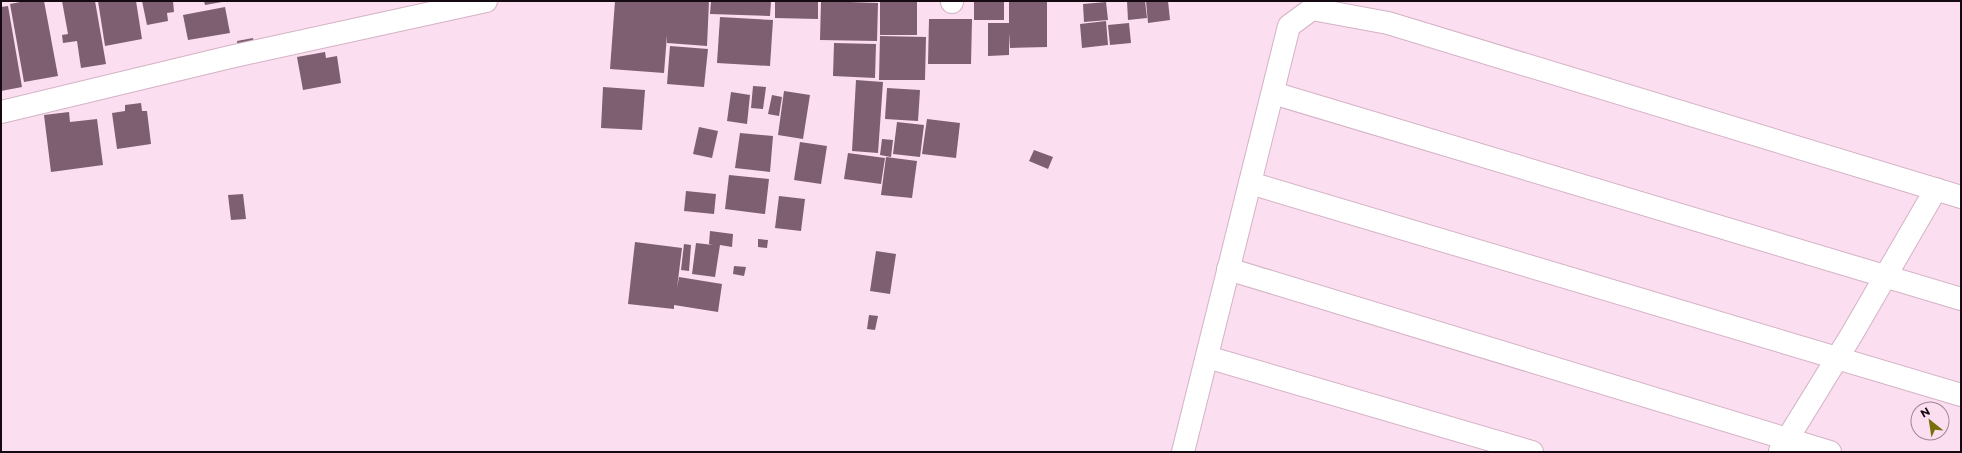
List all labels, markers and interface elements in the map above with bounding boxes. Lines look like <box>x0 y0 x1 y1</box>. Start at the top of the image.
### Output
north arrow <box>1910 401 1950 441</box>
text: N <box>1918 404 1932 421</box>

